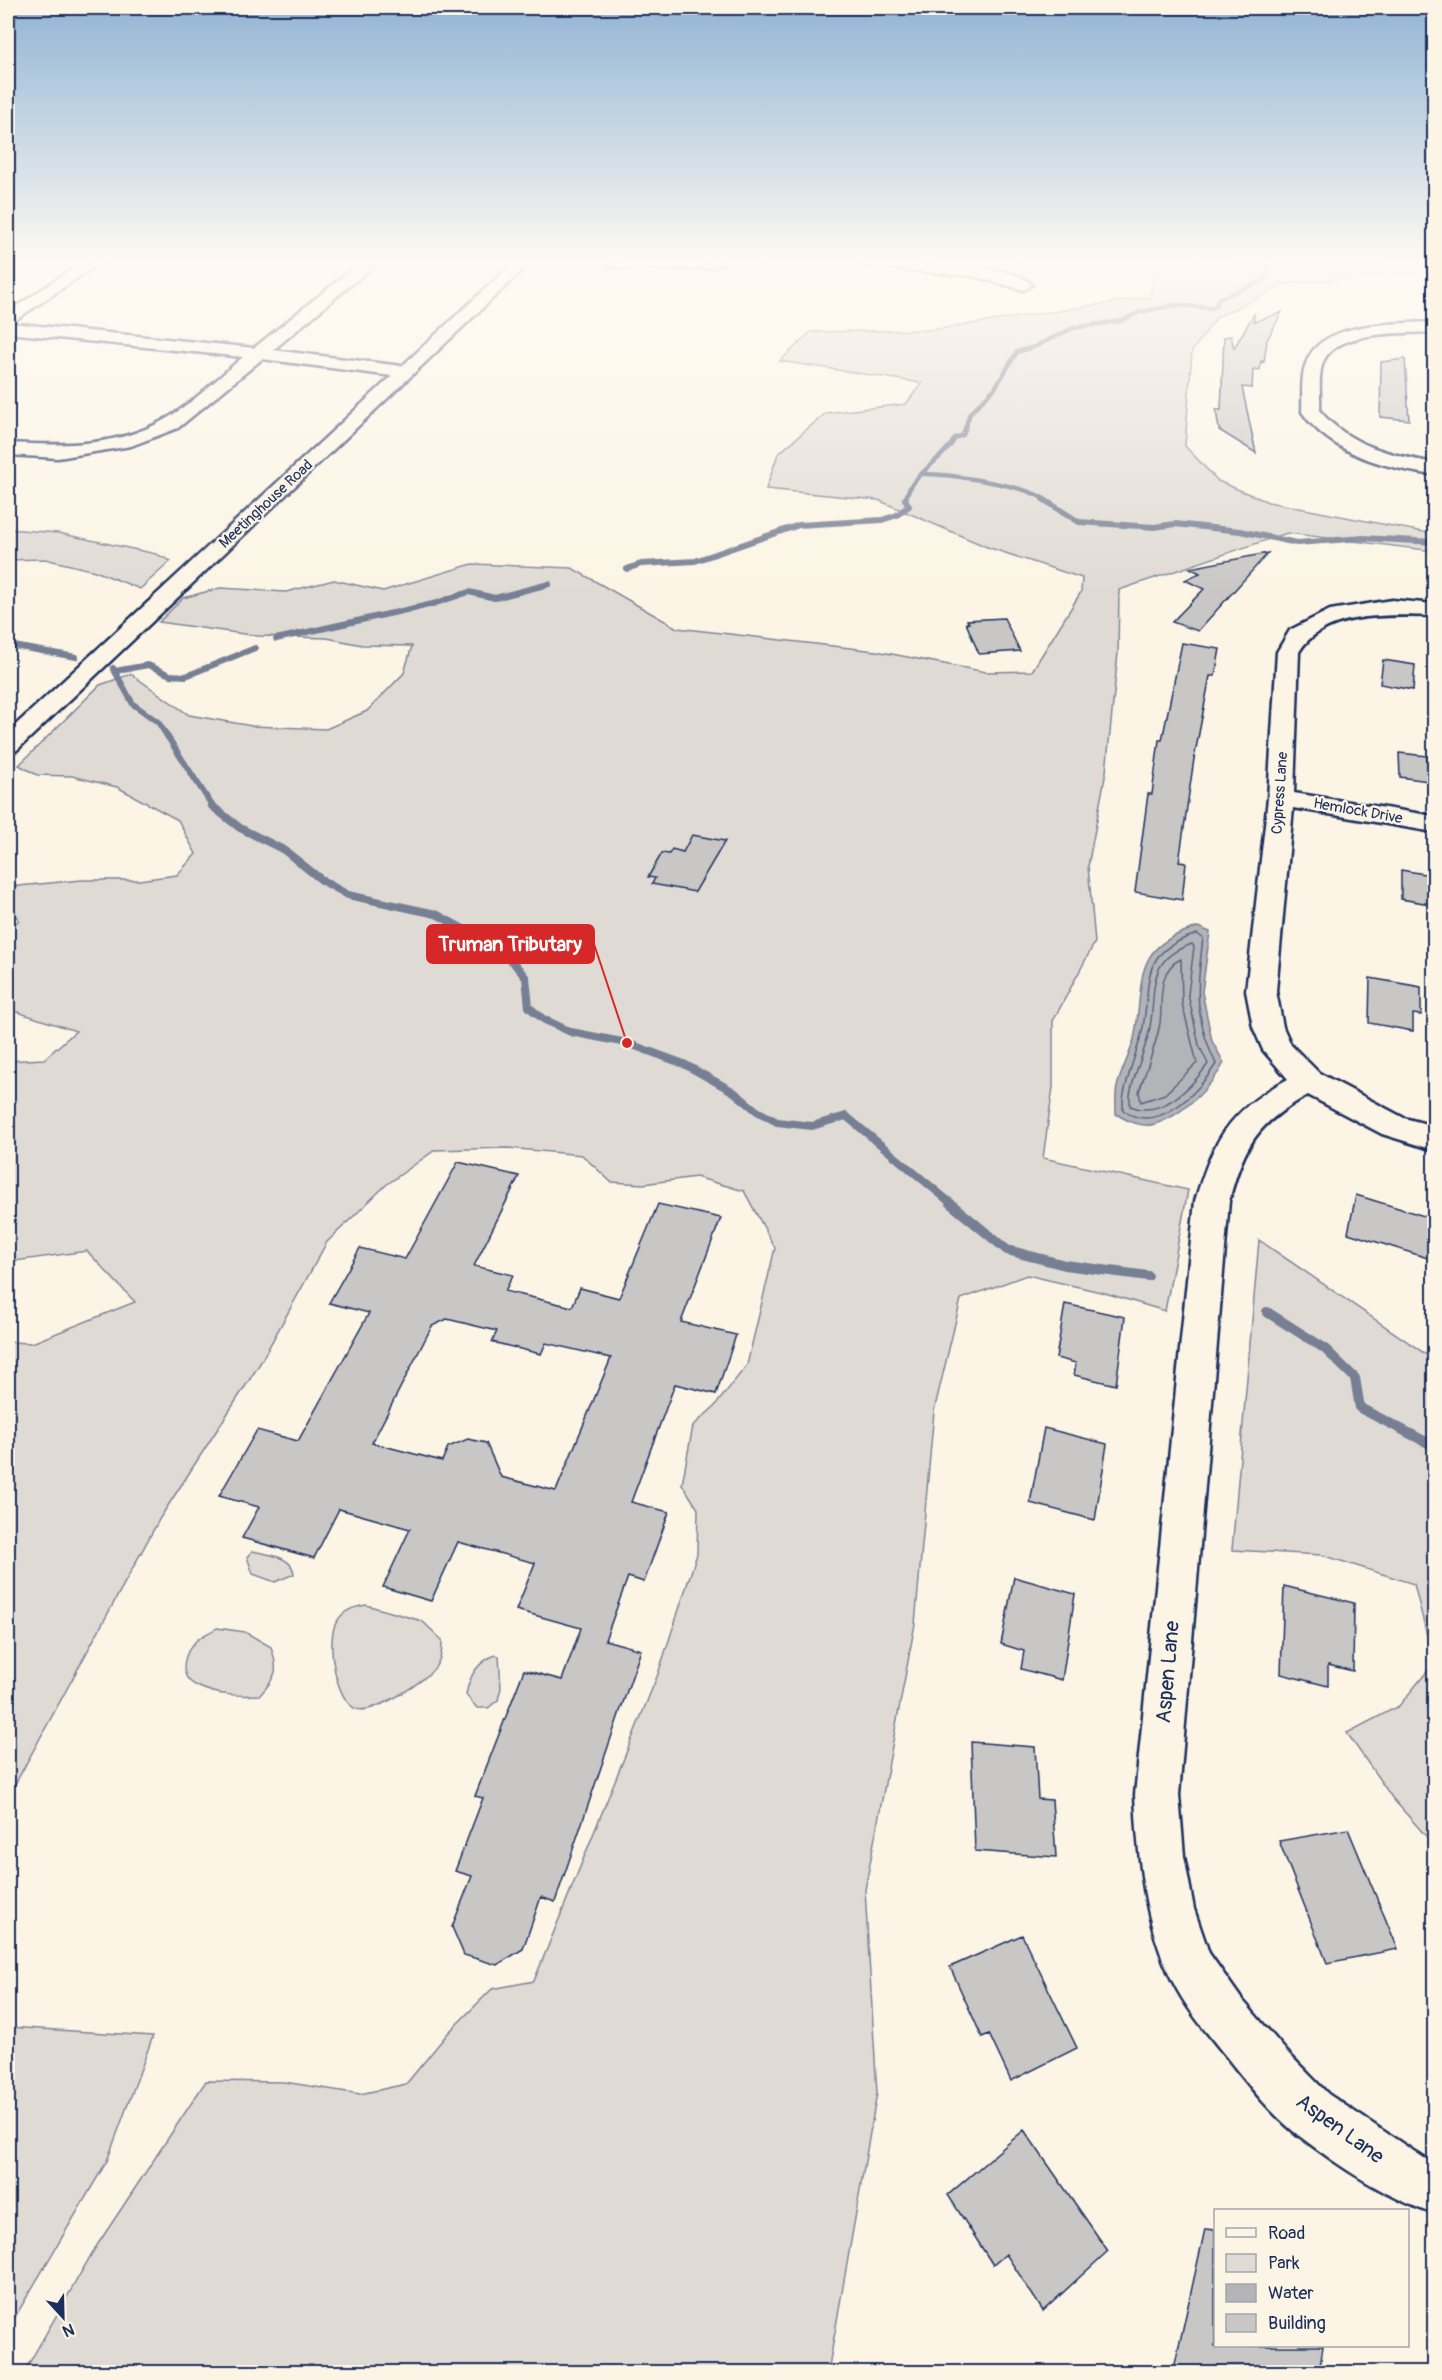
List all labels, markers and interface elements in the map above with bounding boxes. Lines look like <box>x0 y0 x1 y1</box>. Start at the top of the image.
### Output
street label: Meetinghouse Road <box>215 456 317 552</box>
street label: Cypress Lane <box>1268 750 1292 835</box>
street label: Hemlock Drive <box>1312 794 1405 828</box>
callout: Truman Tributary <box>427 925 594 963</box>
text: Truman Tributary <box>437 932 582 957</box>
street label: Aspen Lane <box>1150 1619 1186 1724</box>
street label: Aspen Lane <box>1291 2088 1390 2170</box>
legend <box>1214 2209 1409 2347</box>
text: Road <box>1268 2222 1305 2245</box>
text: Park <box>1268 2252 1300 2275</box>
text: Water <box>1268 2282 1314 2305</box>
north arrow <box>33 2287 93 2347</box>
text: Building <box>1268 2312 1326 2335</box>
text: N <box>59 2319 77 2341</box>

